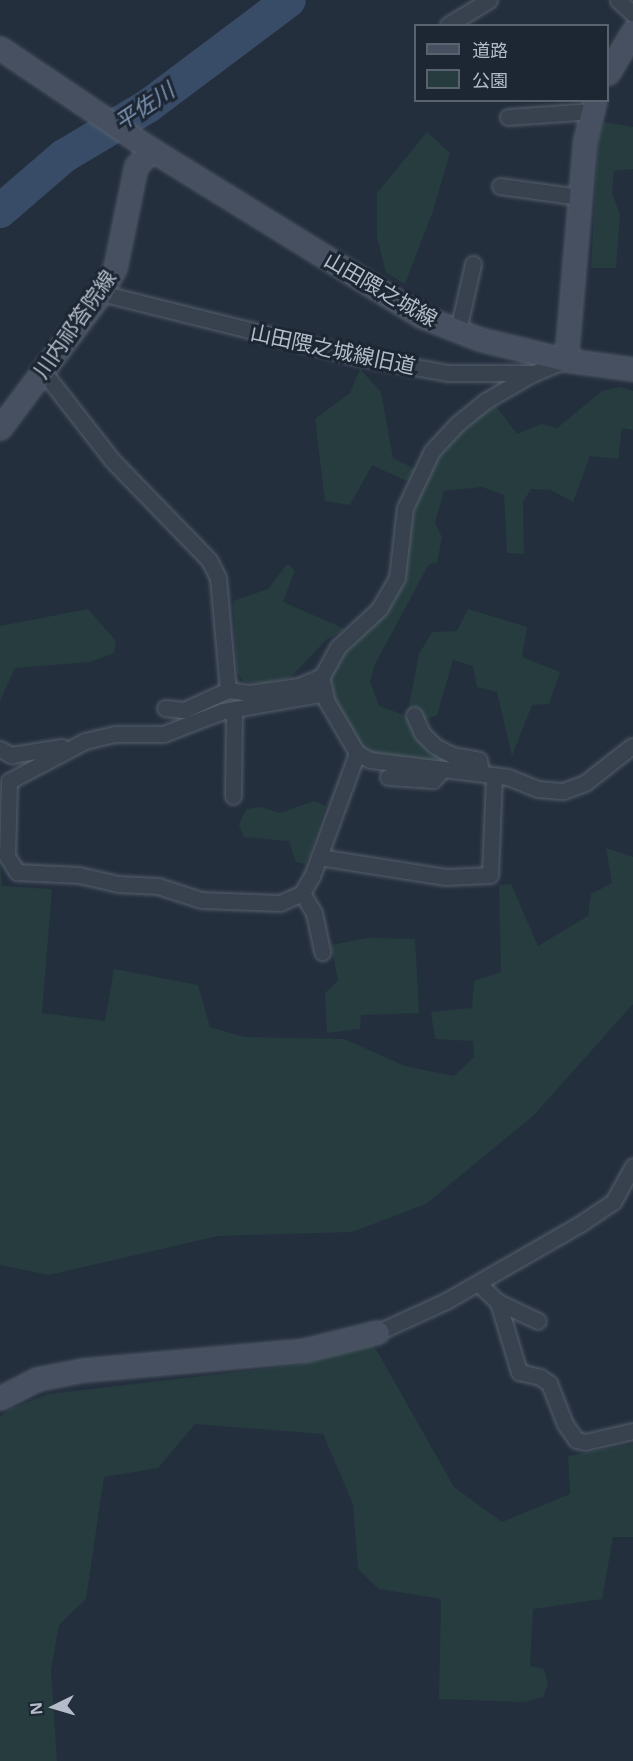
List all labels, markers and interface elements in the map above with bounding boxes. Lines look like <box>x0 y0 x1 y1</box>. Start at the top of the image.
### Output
legend <box>414 24 609 102</box>
text: 道路 <box>472 38 508 62</box>
text: 公園 <box>472 68 508 92</box>
water label: 平佐川 <box>109 77 179 135</box>
street label: 山田隈之城線 <box>320 247 442 331</box>
street label: 川内祁答院線 <box>28 265 120 383</box>
street label: 山田隈之城線旧道 <box>248 319 418 379</box>
north arrow <box>24 1677 84 1737</box>
text: N <box>25 1701 48 1716</box>

